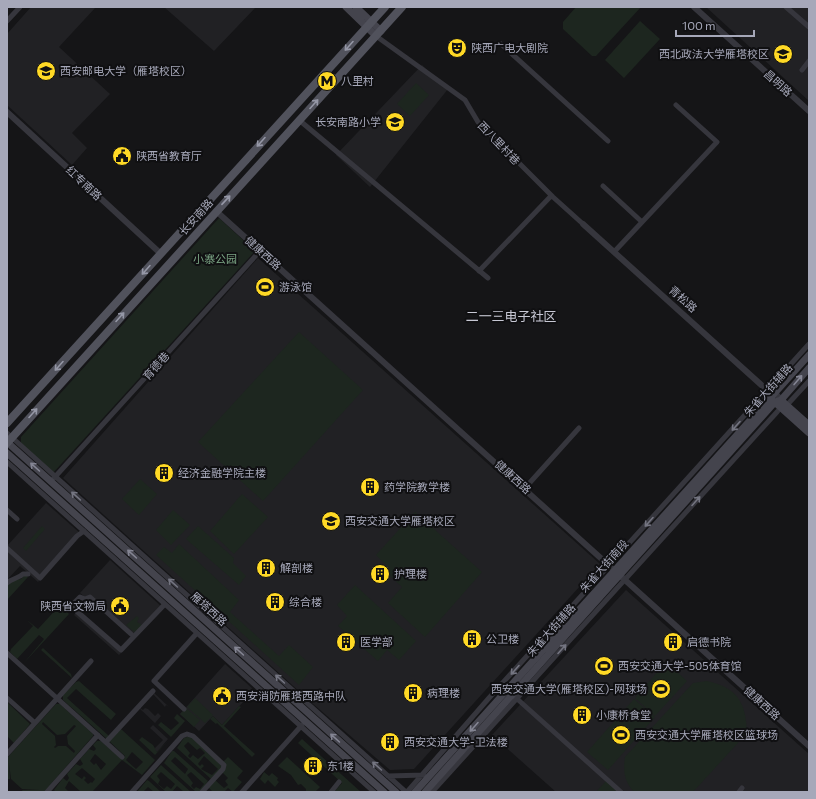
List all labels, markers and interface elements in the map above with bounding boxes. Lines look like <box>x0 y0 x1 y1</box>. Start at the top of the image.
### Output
scale bar <box>676 12 754 38</box>
text: 100 m <box>682 18 716 32</box>
theatre icon: 陕西广电大剧院 <box>446 37 468 59</box>
one-way arrow <box>344 41 354 51</box>
place label: 陕西广电大剧院 <box>471 41 548 54</box>
school or university icon: 西北政法大学雁塔校区 <box>772 43 794 65</box>
place label: 西北政法大学雁塔校区 <box>659 47 769 60</box>
school or university icon: 西安邮电大学（雁塔校区） <box>35 60 57 82</box>
place label: 西安邮电大学（雁塔校区） <box>60 64 192 77</box>
street label: 昌明路 <box>762 67 795 98</box>
metro station icon: 八里村 <box>316 70 338 92</box>
place label: 八里村 <box>341 74 374 87</box>
one-way arrow <box>309 99 319 109</box>
school or university icon: 长安南路小学 <box>384 111 406 133</box>
place label: 长安南路小学 <box>315 115 381 128</box>
street label: 西八里村巷 <box>476 118 523 167</box>
one-way arrow <box>256 137 266 147</box>
public building icon: 陕西省教育厅 <box>111 145 133 167</box>
place label: 陕西省教育厅 <box>136 149 202 162</box>
street label: 红专南路 <box>64 163 105 202</box>
one-way arrow <box>222 194 231 205</box>
street label: 长安南路 <box>176 196 215 237</box>
street label: 健康西路 <box>243 233 284 272</box>
park label: 小寨公园 <box>193 252 237 265</box>
one-way arrow <box>141 264 150 275</box>
sports icon: 游泳馆 <box>254 276 276 298</box>
place label: 游泳馆 <box>279 280 312 293</box>
street label: 青松路 <box>667 283 700 314</box>
district label: 二一三电子社区 <box>465 308 557 324</box>
one-way arrow <box>116 311 125 322</box>
street label: 育德巷 <box>140 349 171 382</box>
one-way arrow <box>54 361 63 371</box>
street label: 朱雀大街辅路 <box>741 361 795 419</box>
one-way arrow <box>794 375 803 385</box>
one-way arrow <box>29 408 38 418</box>
one-way arrow <box>732 420 741 430</box>
street label: 健康西路 <box>493 457 534 496</box>
building icon: 经济金融学院主楼 <box>153 462 175 484</box>
one-way arrow <box>30 463 40 472</box>
place label: 经济金融学院主楼 <box>178 466 266 479</box>
building icon: 药学院教学楼 <box>359 476 381 498</box>
place label: 药学院教学楼 <box>384 480 450 493</box>
one-way arrow <box>71 491 82 500</box>
one-way arrow <box>692 496 701 506</box>
school or university icon: 西安交通大学雁塔校区 <box>320 510 342 532</box>
place label: 西安交通大学雁塔校区 <box>345 514 455 527</box>
one-way arrow <box>644 517 654 527</box>
street label: 朱雀大街南段 <box>577 537 631 595</box>
one-way arrow <box>127 550 137 559</box>
building icon: 解剖楼 <box>255 557 277 579</box>
place label: 解剖楼 <box>280 561 313 574</box>
building icon: 护理楼 <box>369 563 391 585</box>
place label: 护理楼 <box>394 567 427 580</box>
one-way arrow <box>168 578 178 587</box>
street label: 雁塔西路 <box>189 589 230 628</box>
building icon: 综合楼 <box>264 591 286 613</box>
public building icon: 陕西省文物局 <box>109 595 131 617</box>
place label: 综合楼 <box>289 595 322 608</box>
place label: 陕西省文物局 <box>40 599 106 612</box>
street label: 朱雀大街辅路 <box>524 601 578 659</box>
building icon: 公卫楼 <box>461 628 483 650</box>
building icon: 医学部 <box>335 631 357 653</box>
building icon: 启德书院 <box>662 631 684 653</box>
place label: 公卫楼 <box>486 632 519 645</box>
place label: 医学部 <box>360 635 393 648</box>
place label: 启德书院 <box>687 635 731 648</box>
one-way arrow <box>557 644 567 654</box>
one-way arrow <box>234 646 244 655</box>
sports icon: 西安交通大学-505体育馆 <box>593 655 615 677</box>
place label: 西安交通大学-505体育馆 <box>618 659 741 672</box>
one-way arrow <box>510 665 519 675</box>
one-way arrow <box>275 674 285 684</box>
sports icon: 西安交通大学(雁塔校区)-网球场 <box>650 678 672 700</box>
building icon: 病理楼 <box>402 682 424 704</box>
place label: 西安交通大学(雁塔校区)-网球场 <box>491 682 647 695</box>
street label: 健康西路 <box>742 683 783 722</box>
public building icon: 西安消防雁塔西路中队 <box>211 685 233 707</box>
place label: 病理楼 <box>427 686 460 699</box>
place label: 西安消防雁塔西路中队 <box>236 689 346 702</box>
building icon: 小康桥食堂 <box>571 704 593 726</box>
place label: 小康桥食堂 <box>596 708 651 721</box>
one-way arrow <box>469 722 478 732</box>
sports icon: 西安交通大学雁塔校区篮球场 <box>610 724 632 746</box>
place label: 西安交通大学雁塔校区篮球场 <box>635 728 778 741</box>
building icon: 西安交通大学-卫法楼 <box>379 731 401 753</box>
one-way arrow <box>330 733 341 742</box>
place label: 西安交通大学-卫法楼 <box>404 735 508 748</box>
building icon: 东1楼 <box>302 755 324 777</box>
place label: 东1楼 <box>327 759 354 772</box>
one-way arrow <box>372 762 382 771</box>

